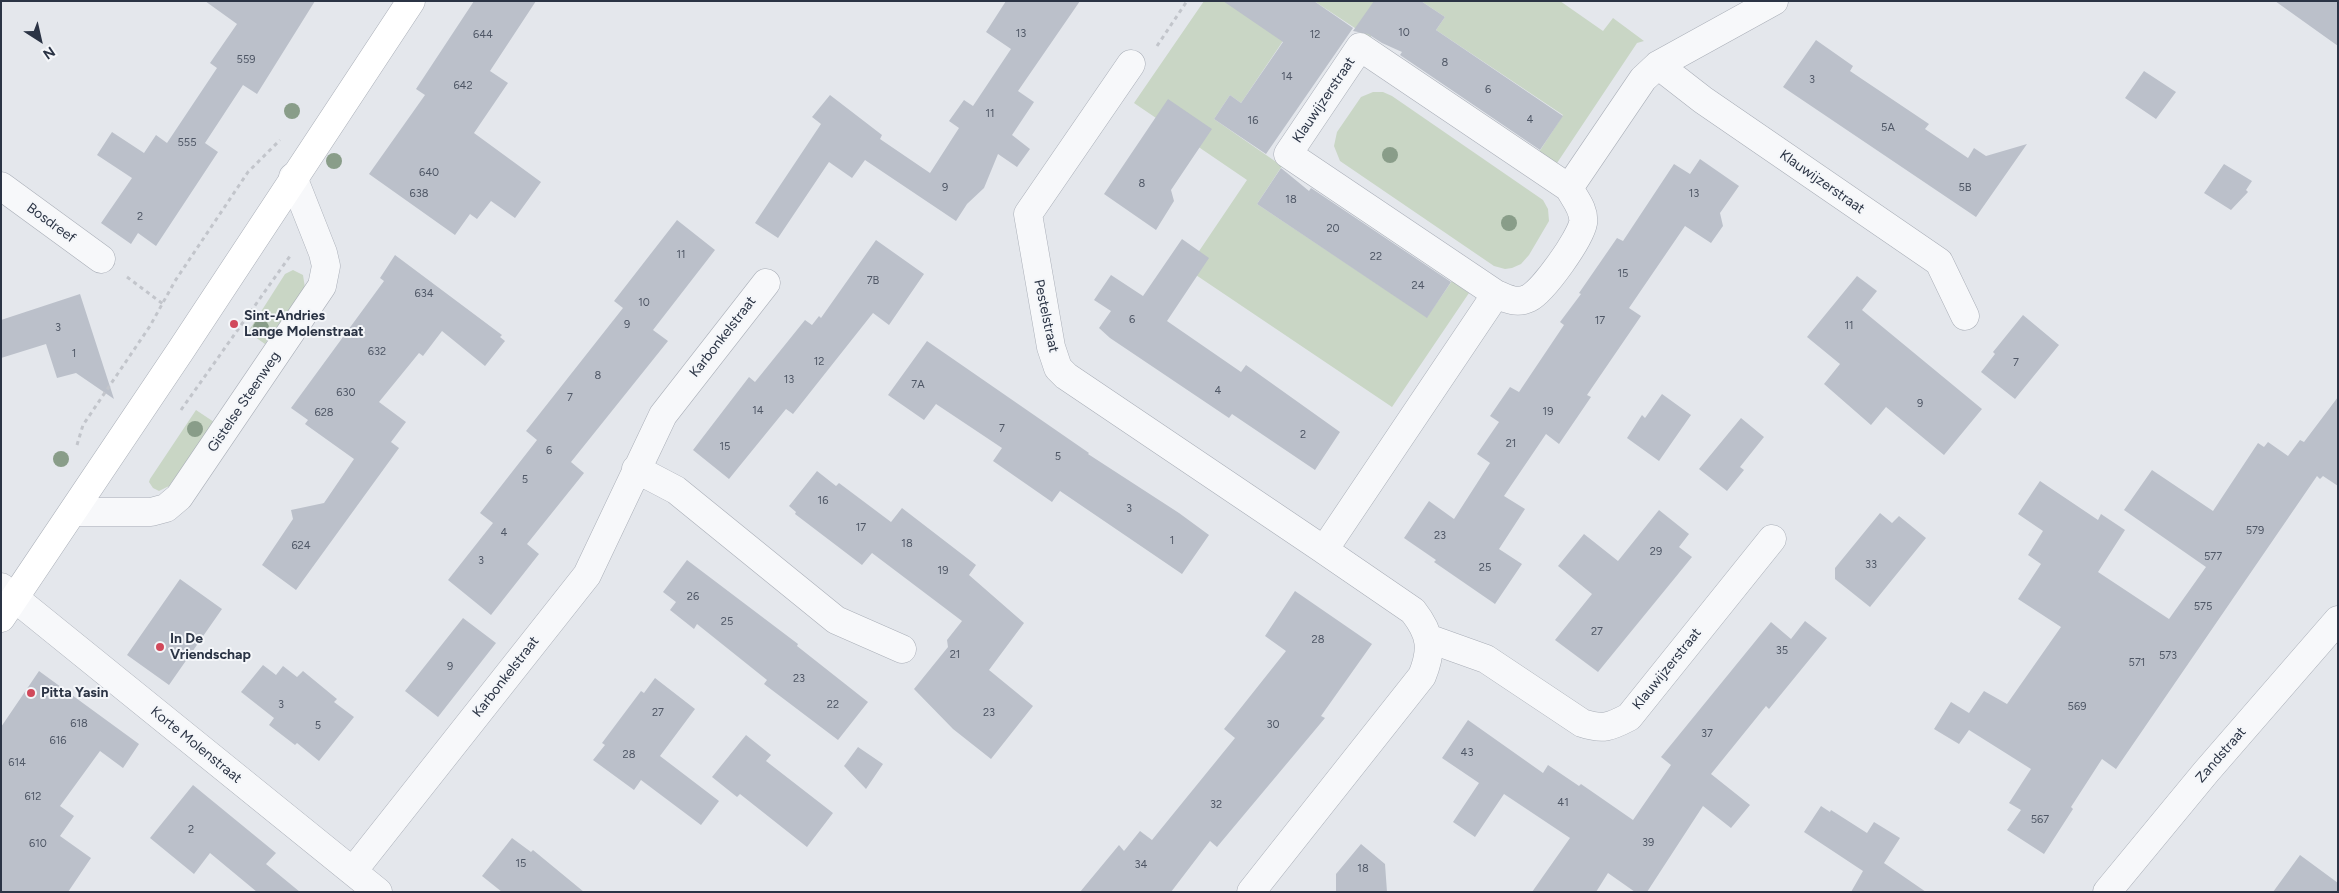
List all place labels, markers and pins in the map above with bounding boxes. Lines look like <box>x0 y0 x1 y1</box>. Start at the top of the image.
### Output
place label: Sint-Andries Lange Molenstraat <box>244 308 364 341</box>
marker: Sint-Andries Lange Molenstraat <box>228 318 240 330</box>
place label: In De Vriendschap <box>170 631 251 664</box>
marker: In De Vriendschap <box>154 641 166 653</box>
place label: Pitta Yasin <box>41 685 108 701</box>
marker: Pitta Yasin <box>25 687 37 699</box>

